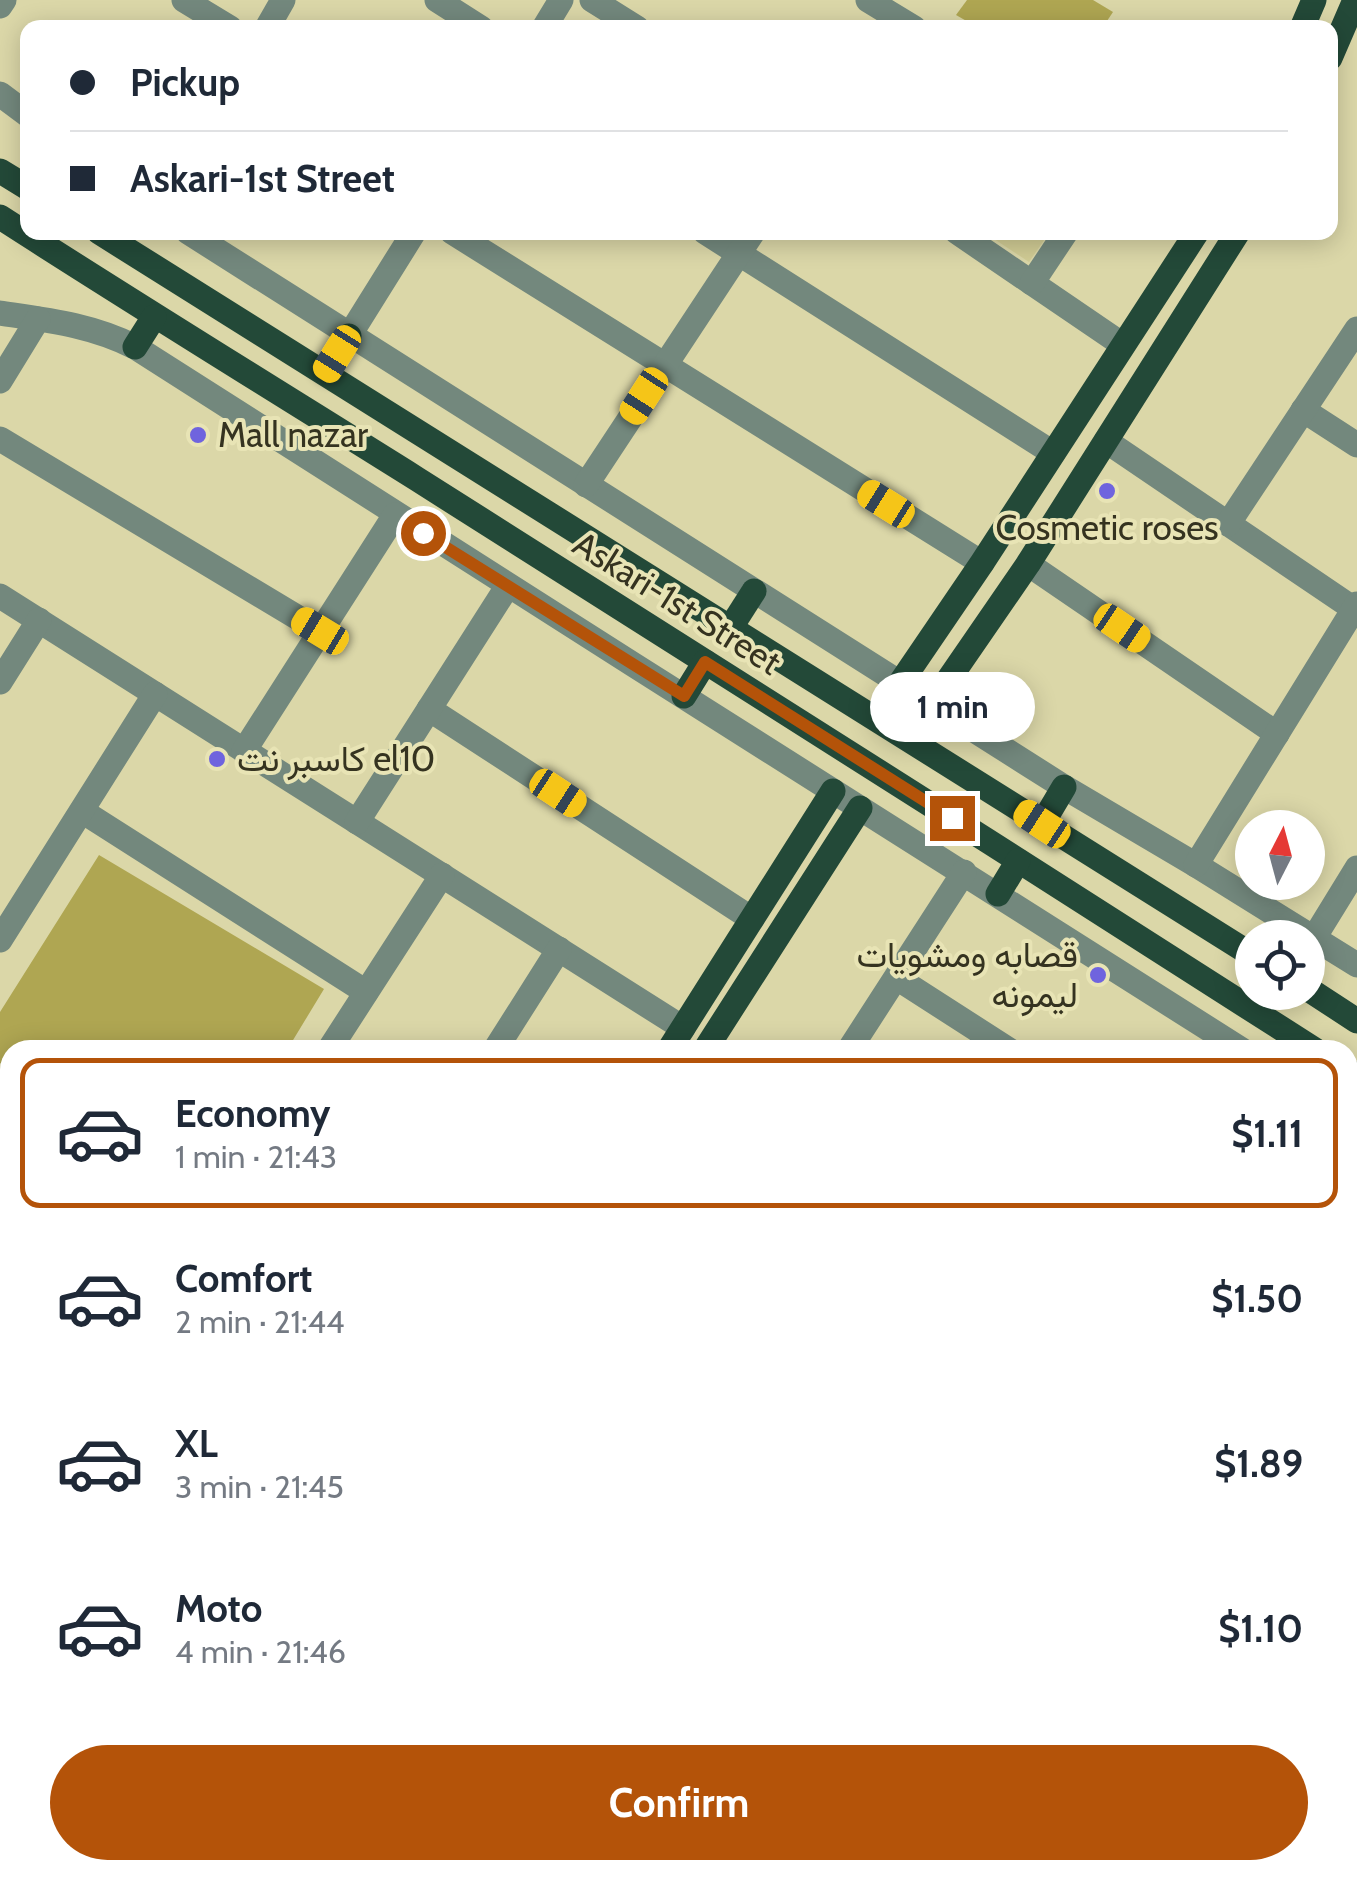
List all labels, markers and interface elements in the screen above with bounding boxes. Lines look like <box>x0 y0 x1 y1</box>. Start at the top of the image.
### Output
text: Pickup <box>130 59 240 106</box>
text: Askari-1st Street <box>130 155 395 202</box>
car <box>308 321 366 387</box>
car <box>615 363 673 429</box>
place label: Mall nazar <box>218 413 368 456</box>
marker: Mall nazar <box>187 424 209 446</box>
car <box>853 475 919 533</box>
marker: Cosmetic roses <box>1096 480 1118 502</box>
place label: Cosmetic roses <box>995 506 1219 549</box>
route start <box>401 511 446 556</box>
street label: Askari-1st Street <box>566 522 789 684</box>
car <box>1089 599 1155 657</box>
car <box>287 603 353 659</box>
callout: 1 min <box>870 673 1034 743</box>
text: 1 min <box>916 687 989 726</box>
place label: كاسبر نت el10 <box>237 737 435 781</box>
marker: كاسبر نت el10 <box>206 748 228 770</box>
car <box>525 764 591 822</box>
car <box>1009 795 1075 853</box>
route end <box>930 796 975 841</box>
north arrow <box>1235 810 1325 900</box>
map controls <box>1235 810 1325 1010</box>
button: locate <box>1235 920 1325 1010</box>
place label: قصابه ومشويات ليمونه <box>856 933 1078 1017</box>
marker: قصابه ومشويات ليمونه <box>1087 964 1109 986</box>
icon: car <box>55 1088 145 1178</box>
text: Economy <box>175 1090 330 1137</box>
text: $1.11 <box>1231 1110 1303 1157</box>
text: 1 min · 21:43 <box>175 1137 337 1176</box>
icon: car <box>55 1253 145 1343</box>
text: Comfort <box>175 1255 312 1302</box>
text: $1.50 <box>1211 1275 1303 1322</box>
text: 2 min · 21:44 <box>175 1302 345 1341</box>
icon: car <box>55 1418 145 1508</box>
text: XL <box>175 1420 218 1467</box>
text: $1.89 <box>1214 1440 1303 1487</box>
text: 3 min · 21:45 <box>175 1467 344 1506</box>
icon: car <box>55 1583 145 1673</box>
text: Moto <box>175 1585 262 1632</box>
text: $1.10 <box>1218 1605 1303 1652</box>
text: 4 min · 21:46 <box>175 1632 346 1671</box>
button: Confirm <box>50 1745 1308 1860</box>

